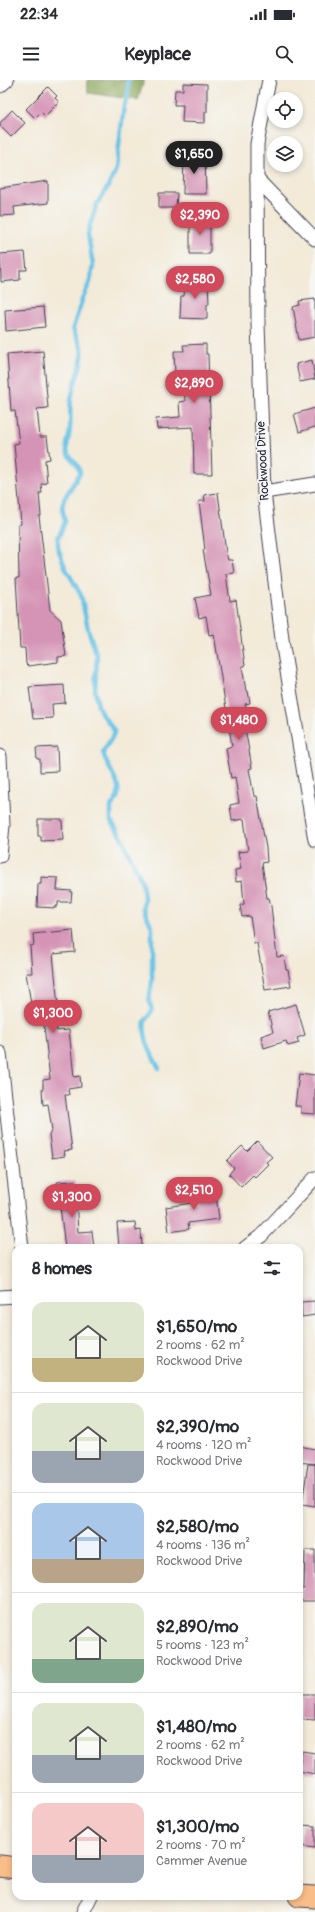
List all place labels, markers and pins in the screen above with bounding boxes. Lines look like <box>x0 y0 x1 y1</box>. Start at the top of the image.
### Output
pin: $1,650 <box>161 141 227 175</box>
pin: $2,390 <box>167 202 233 236</box>
pin: $2,580 <box>162 266 228 300</box>
pin: $2,890 <box>161 370 227 404</box>
pin: $1,480 <box>206 707 272 741</box>
pin: $1,300 <box>20 1000 86 1034</box>
pin: $2,510 <box>161 1177 227 1211</box>
pin: $1,300 <box>39 1184 105 1218</box>

